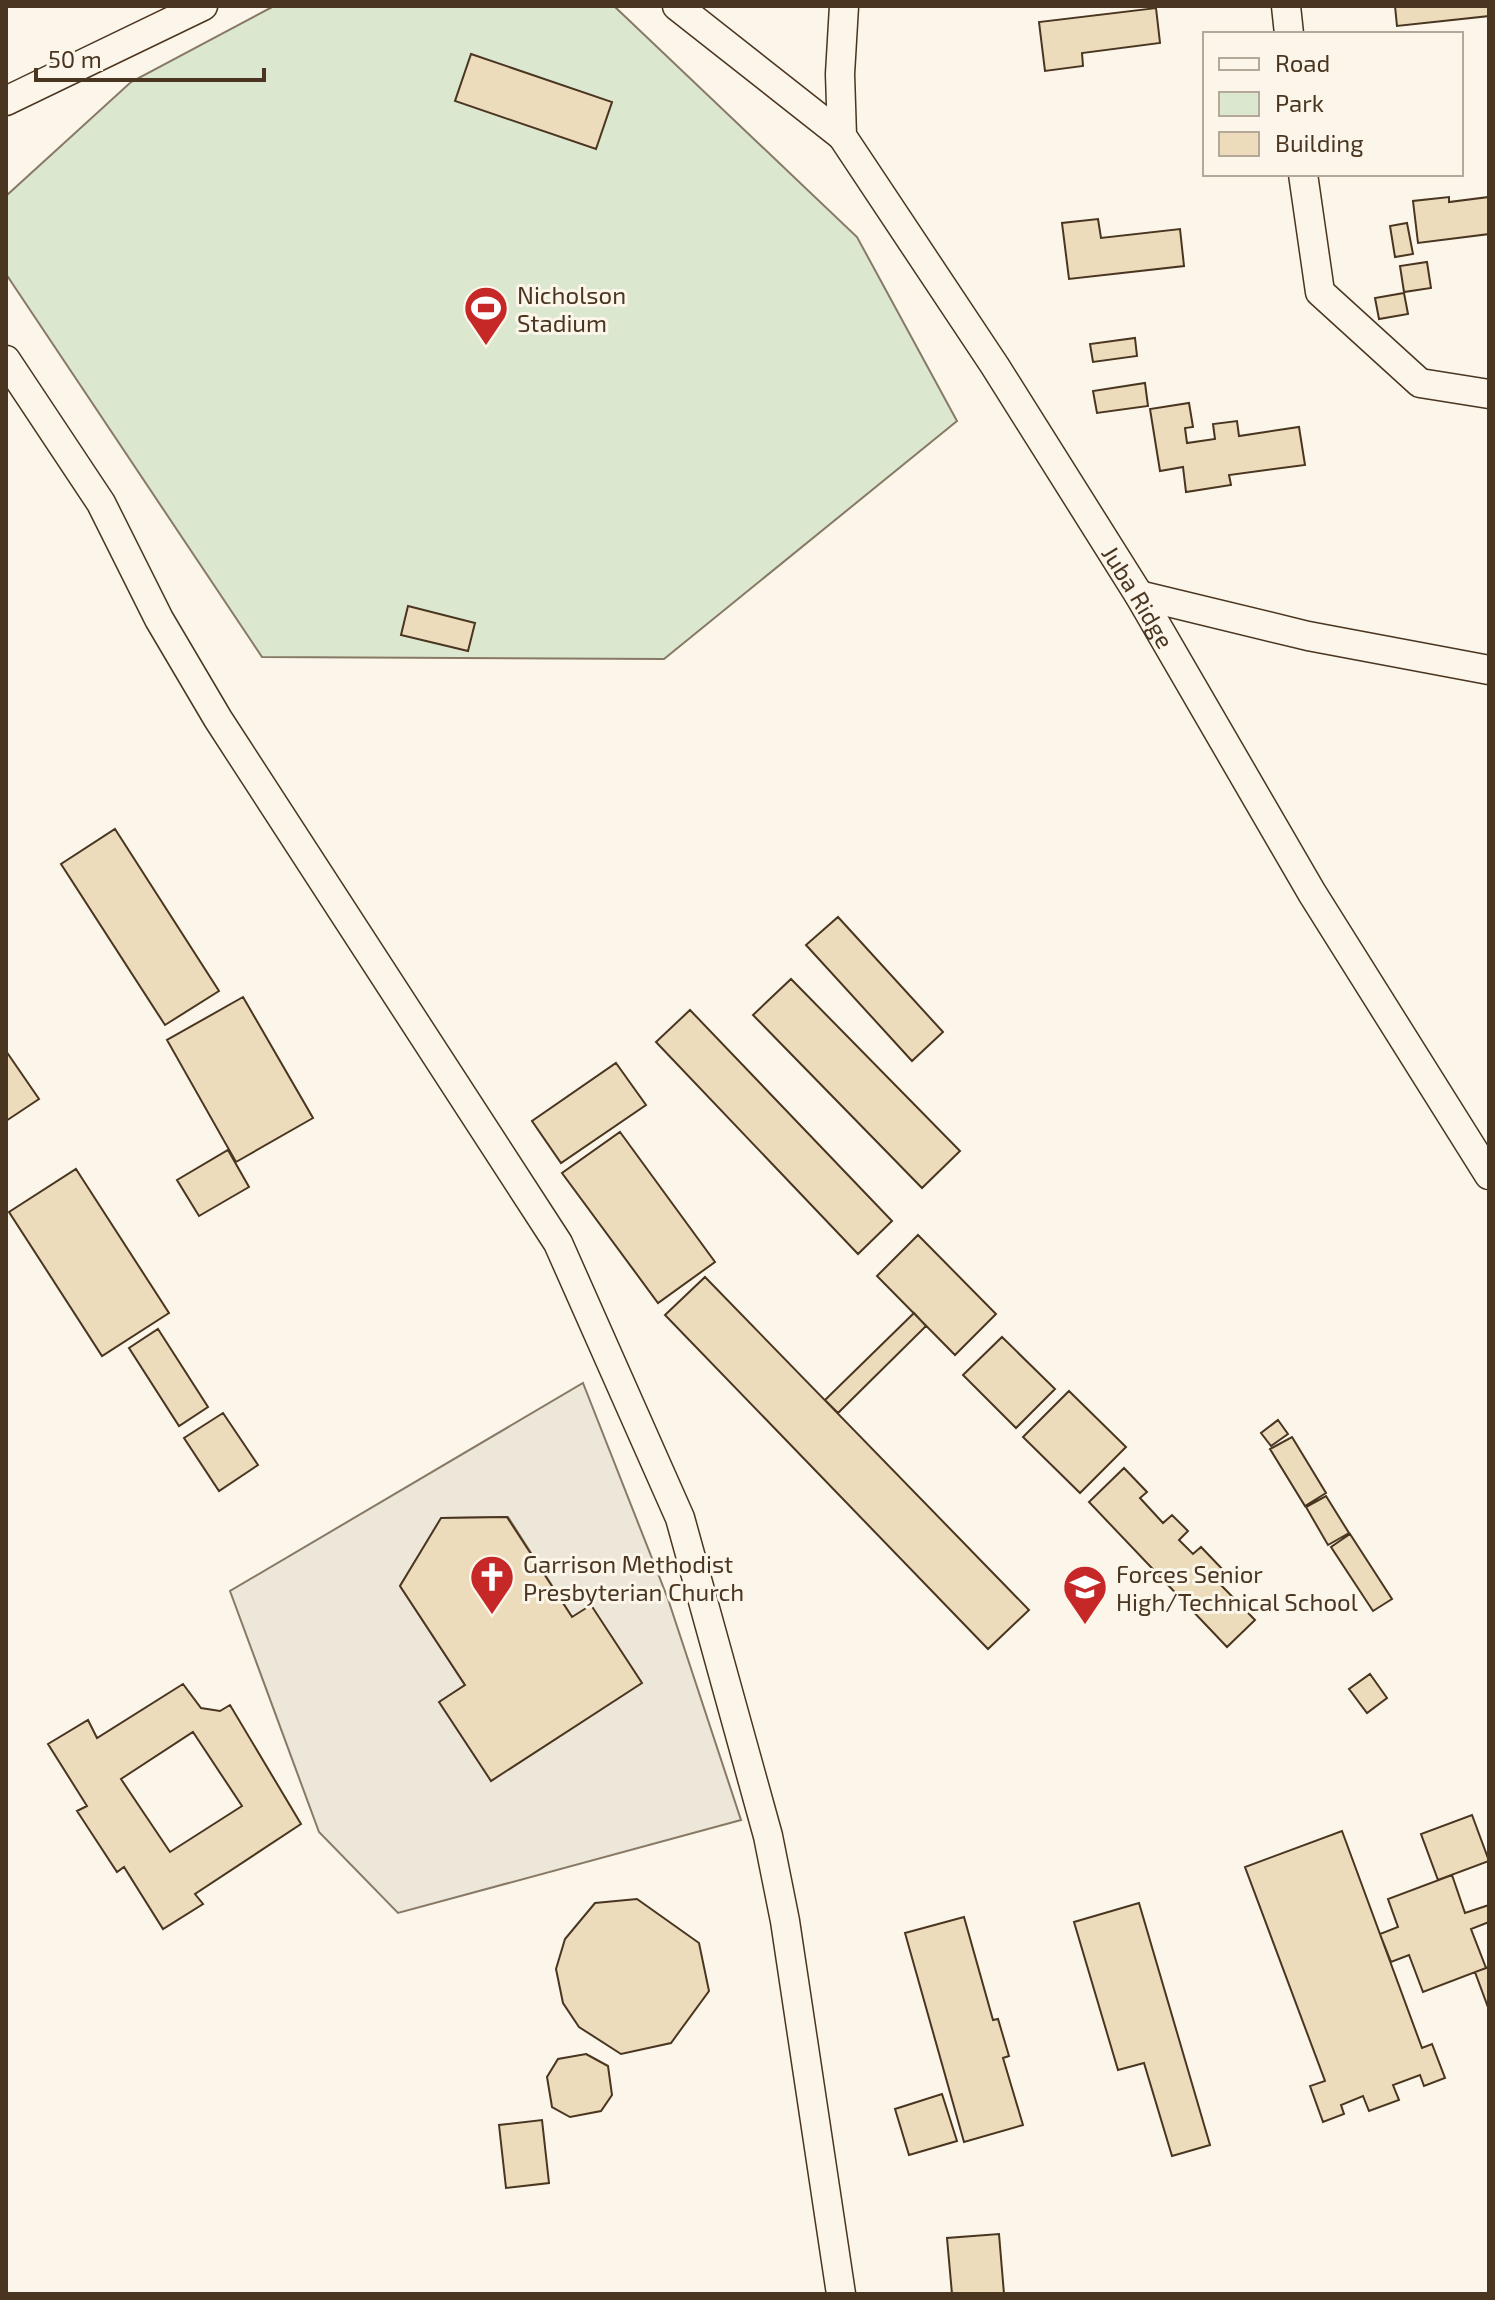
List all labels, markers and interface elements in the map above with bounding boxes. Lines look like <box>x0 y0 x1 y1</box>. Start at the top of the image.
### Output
scale bar <box>36 32 264 82</box>
legend <box>1203 32 1463 176</box>
text: 50 m <box>48 44 102 73</box>
text: Road <box>1275 48 1330 77</box>
text: Park <box>1275 88 1324 117</box>
text: Building <box>1275 128 1364 157</box>
place label: Nicholson Stadium <box>517 280 626 337</box>
sports icon: Nicholson Stadium <box>462 284 510 347</box>
street label: Juba Ridge <box>1097 540 1181 653</box>
place label: Garrison Methodist Presbyterian Church <box>523 1549 744 1606</box>
church icon: Garrison Methodist Presbyterian Church <box>468 1553 516 1616</box>
place label: Forces Senior High/Technical School <box>1116 1559 1358 1616</box>
school or university icon: Forces Senior High/Technical School <box>1061 1563 1109 1626</box>

